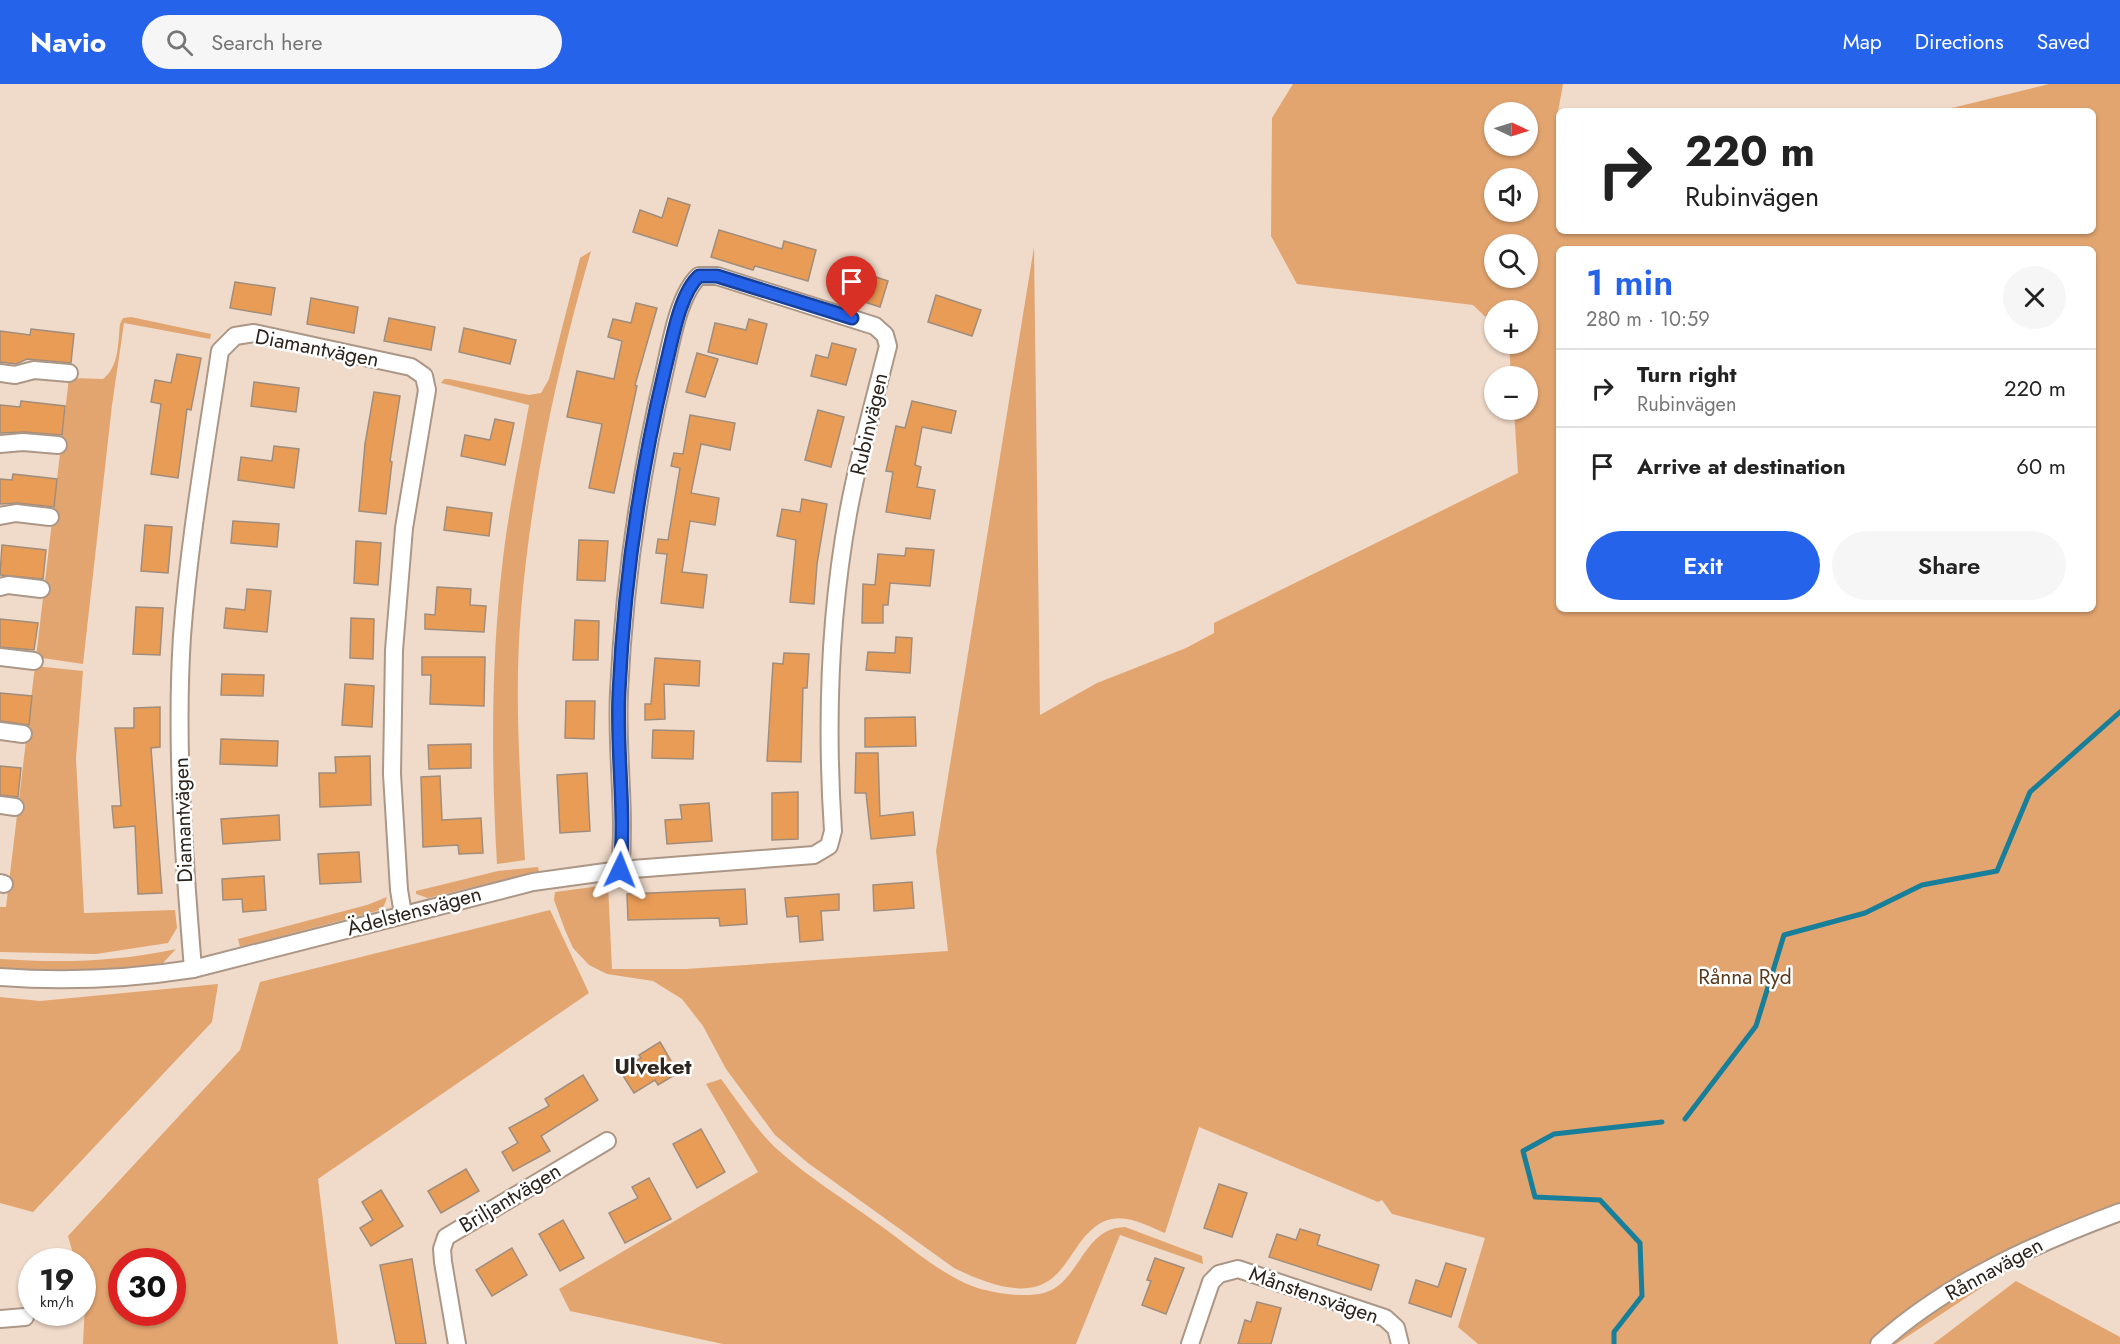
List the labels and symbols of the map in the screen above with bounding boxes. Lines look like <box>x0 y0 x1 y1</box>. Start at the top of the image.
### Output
north arrow <box>1484 102 1538 156</box>
pin <box>826 256 877 318</box>
street label: Diamantvägen <box>252 321 382 375</box>
street label: Rubinvägen <box>843 370 895 478</box>
street label: Diamantvägen <box>166 757 200 883</box>
position arrow <box>588 838 652 902</box>
street label: Ädelstensvägen <box>343 879 485 943</box>
park label: Rånna Ryd <box>1698 962 1792 992</box>
district label: Ulveket <box>614 1050 692 1082</box>
street label: Briljantvägen <box>453 1156 567 1240</box>
street label: Rånnavägen <box>1940 1230 2048 1308</box>
speed limit sign: 30 <box>108 1248 186 1326</box>
street label: Månstensvägen <box>1245 1259 1383 1331</box>

